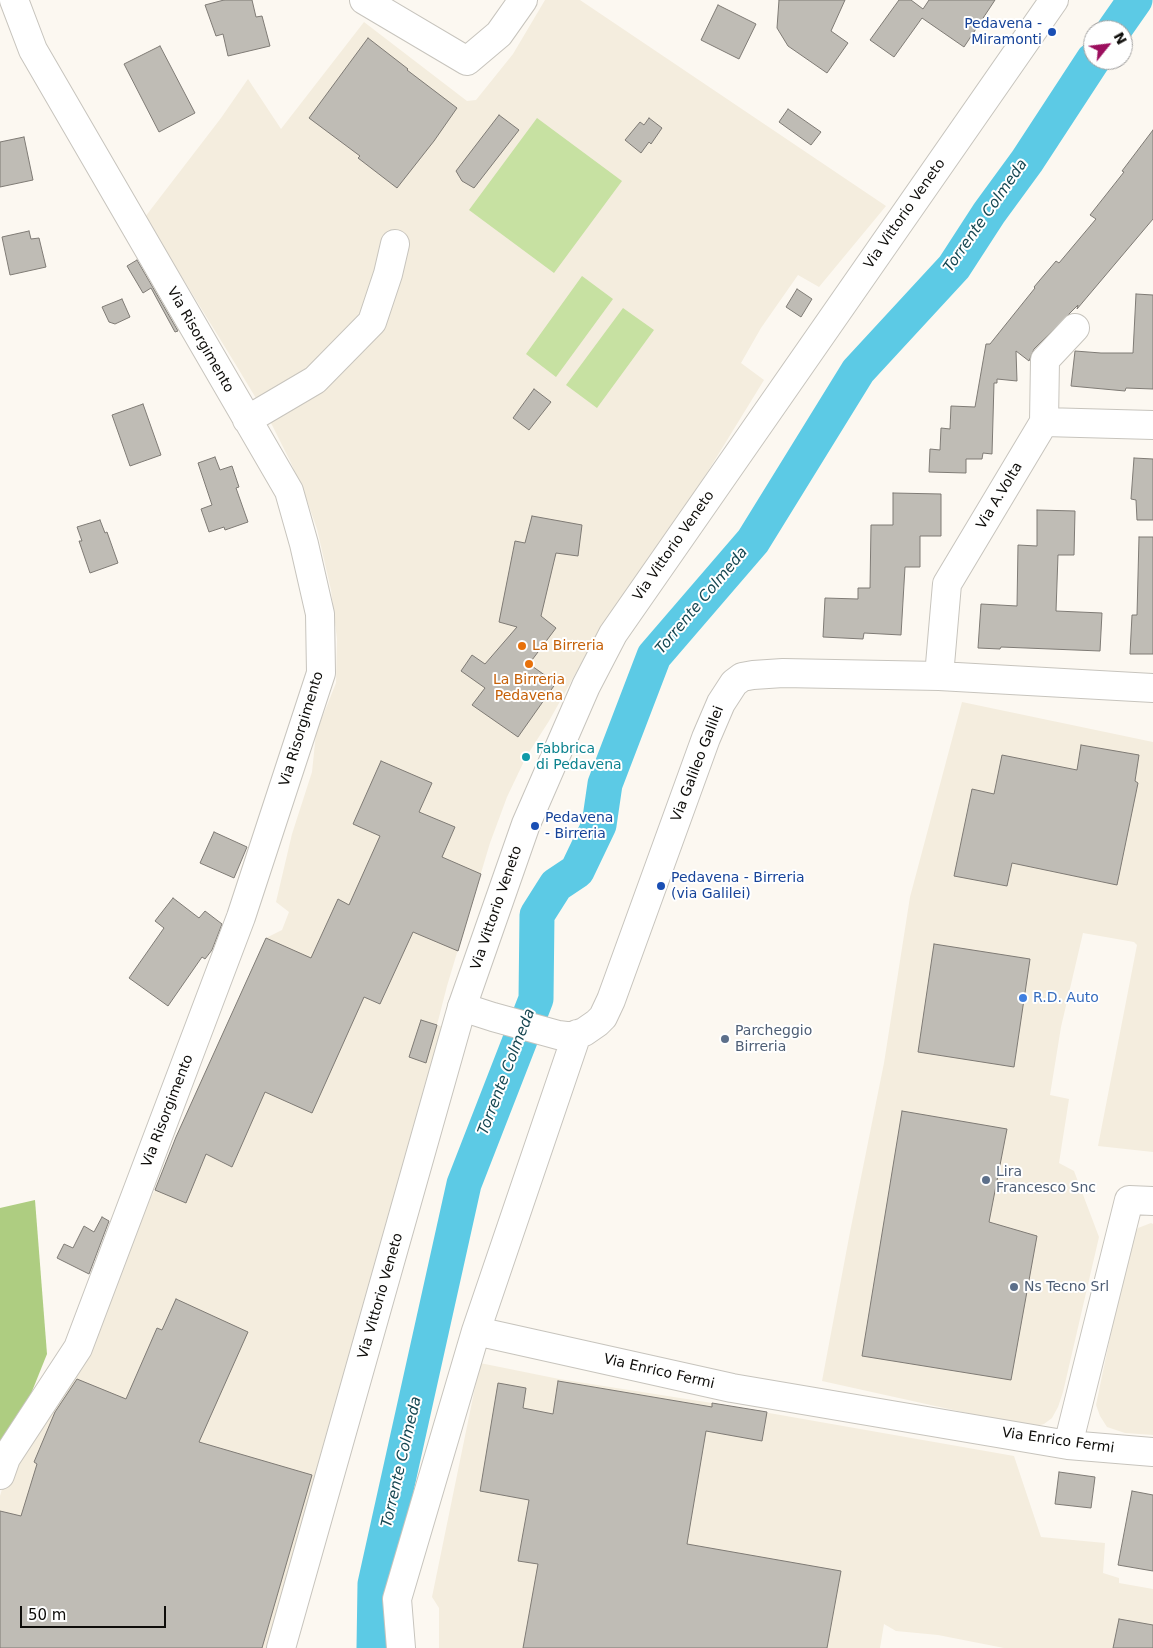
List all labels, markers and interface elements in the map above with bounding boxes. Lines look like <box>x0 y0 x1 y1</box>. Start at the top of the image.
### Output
place label: Pedavena - Miramonti <box>964 16 1042 48</box>
north arrow <box>1083 20 1133 70</box>
marker: Pedavena - Miramonti <box>1046 26 1058 38</box>
text: N <box>1110 29 1130 47</box>
street label: Via Vittorio Veneto <box>861 156 949 272</box>
water label: Torrente Colmeda <box>940 156 1032 276</box>
street label: Via Risorgimento <box>163 284 237 396</box>
street label: Via A.Volta <box>973 460 1027 532</box>
street label: Via Vittorio Veneto <box>630 488 718 604</box>
water label: Torrente Colmeda <box>652 544 752 658</box>
place label: La Birreria <box>532 638 604 654</box>
marker: La Birreria <box>516 640 528 652</box>
marker: La Birreria Pedavena <box>523 658 535 670</box>
street label: Via Risorgimento <box>277 670 327 788</box>
place label: La Birreria Pedavena <box>493 672 565 704</box>
street label: Via Galileo Galilei <box>668 704 728 824</box>
place label: Fabbrica di Pedavena <box>536 741 622 774</box>
marker: Fabbrica di Pedavena <box>520 751 532 763</box>
place label: Pedavena - Birreria <box>545 810 613 842</box>
marker: Pedavena - Birreria <box>529 820 541 832</box>
street label: Via Vittorio Veneto <box>468 844 526 972</box>
place label: Pedavena - Birreria (via Galilei) <box>671 870 805 902</box>
marker: Pedavena - Birreria (via Galilei) <box>655 880 667 892</box>
place label: R.D. Auto <box>1033 990 1099 1006</box>
marker: R.D. Auto <box>1017 992 1029 1004</box>
water label: Torrente Colmeda <box>475 1006 539 1138</box>
place label: Parcheggio Birreria <box>735 1023 812 1056</box>
marker: Parcheggio Birreria <box>719 1033 731 1045</box>
street label: Via Risorgimento <box>139 1052 197 1170</box>
place label: Lira Francesco Snc <box>996 1164 1096 1196</box>
marker: Lira Francesco Snc <box>980 1174 992 1186</box>
street label: Via Vittorio Veneto <box>355 1231 407 1361</box>
place label: Ns Tecno Srl <box>1024 1279 1109 1295</box>
marker: Ns Tecno Srl <box>1008 1281 1020 1293</box>
street label: Via Enrico Fermi <box>602 1351 716 1393</box>
water label: Torrente Colmeda <box>378 1395 426 1529</box>
street label: Via Enrico Fermi <box>1001 1425 1115 1457</box>
scale bar <box>22 1596 169 1628</box>
text: 50 m <box>28 1606 66 1624</box>

